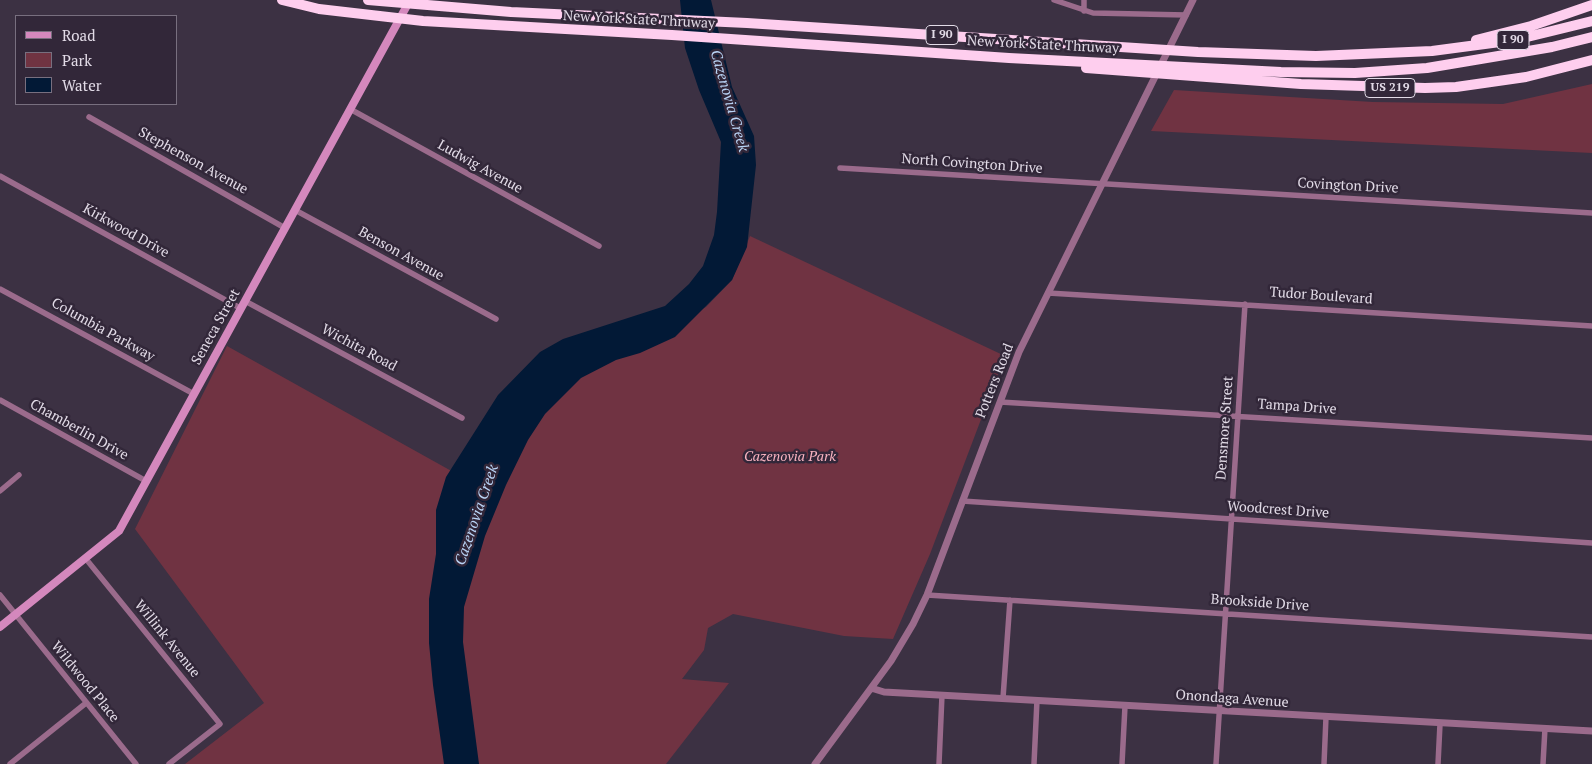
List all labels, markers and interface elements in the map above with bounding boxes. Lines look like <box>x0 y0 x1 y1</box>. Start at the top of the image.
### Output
street label: New York State Thruway <box>562 8 716 32</box>
legend <box>15 15 178 105</box>
text: Road <box>62 25 95 45</box>
road number: I 90 <box>926 26 958 44</box>
road number: I 90 <box>1497 30 1529 50</box>
street label: New York State Thruway <box>966 33 1120 57</box>
water label: Cazenovia Creek <box>706 48 752 154</box>
text: Park <box>62 50 92 70</box>
text: Water <box>62 75 101 95</box>
road number: US 219 <box>1365 78 1415 98</box>
street label: Stephenson Avenue <box>135 124 251 198</box>
street label: Ludwig Avenue <box>435 137 525 197</box>
street label: North Covington Drive <box>901 151 1043 177</box>
street label: Covington Drive <box>1297 175 1399 197</box>
street label: Kirkwood Drive <box>80 200 172 262</box>
street label: Benson Avenue <box>355 224 447 284</box>
street label: Tudor Boulevard <box>1269 284 1373 308</box>
street label: Seneca Street <box>188 286 244 368</box>
street label: Columbia Parkway <box>48 295 158 365</box>
street label: Wichita Road <box>318 321 400 375</box>
street label: Potters Road <box>972 341 1018 421</box>
street label: Densmore Street <box>1213 375 1237 481</box>
street label: Chamberlin Drive <box>27 396 131 464</box>
street label: Tampa Drive <box>1257 396 1337 418</box>
park label: Cazenovia Park <box>744 449 836 465</box>
water label: Cazenovia Creek <box>451 462 503 568</box>
street label: Woodcrest Drive <box>1226 498 1330 522</box>
street label: Brookside Drive <box>1210 591 1310 615</box>
street label: Willink Avenue <box>131 597 203 681</box>
street label: Wildwood Place <box>47 638 123 726</box>
street label: Onondaga Avenue <box>1175 687 1289 711</box>

